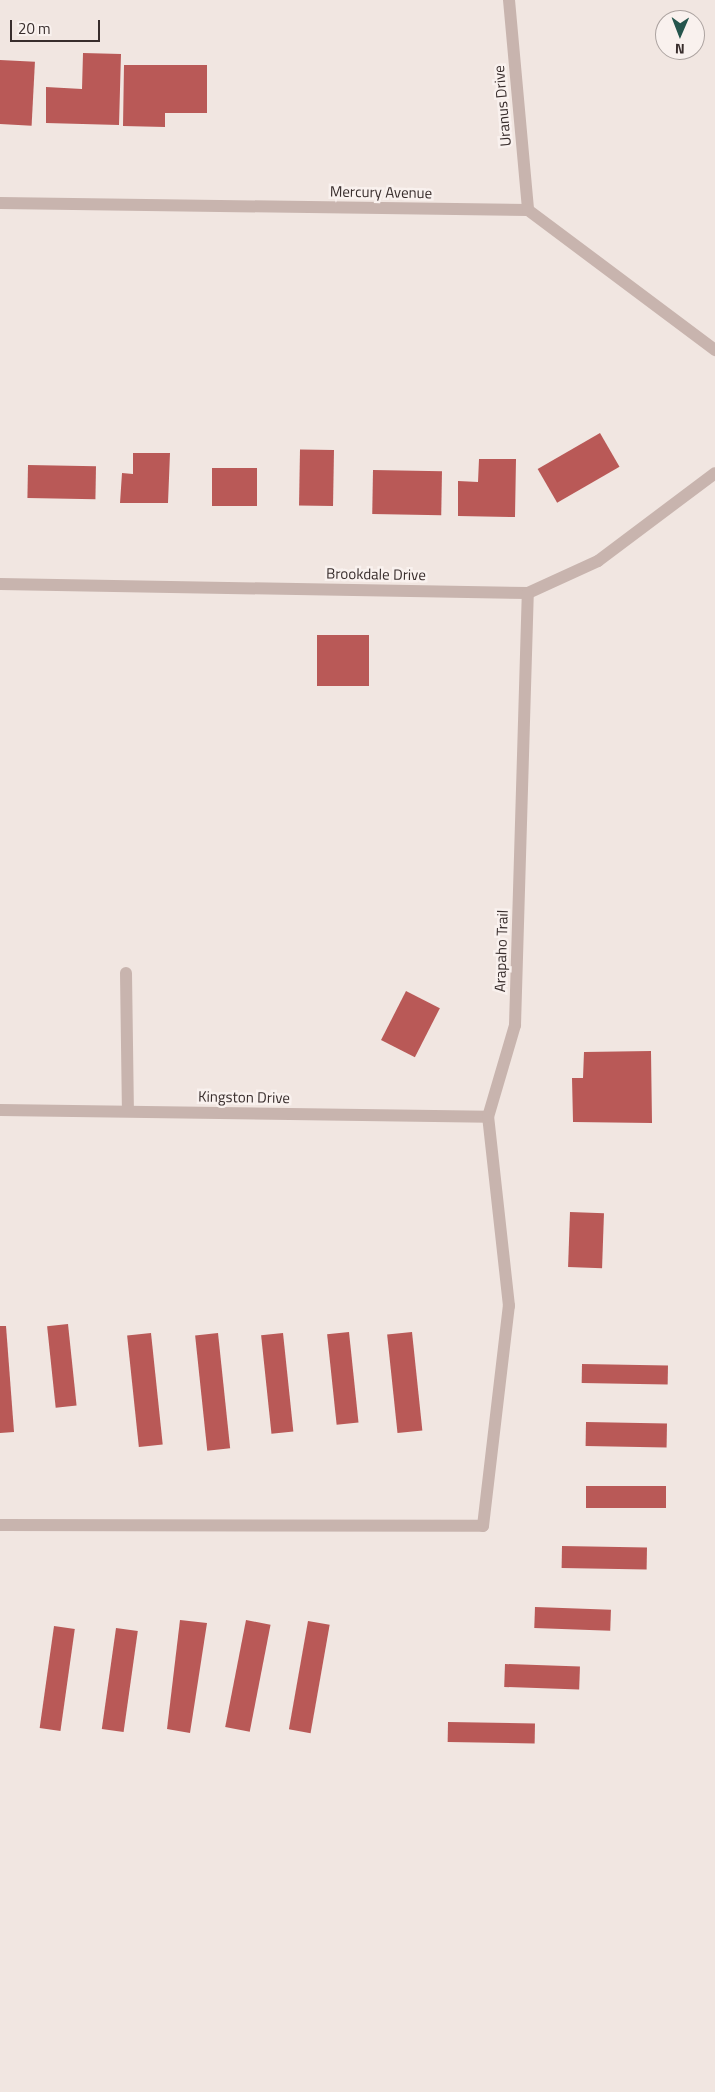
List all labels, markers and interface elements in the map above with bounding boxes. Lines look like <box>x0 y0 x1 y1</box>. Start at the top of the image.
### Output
scale bar <box>12 10 102 42</box>
north arrow <box>655 10 705 60</box>
text: 20 m <box>18 17 51 40</box>
text: N <box>675 39 685 60</box>
street label: Uranus Drive <box>489 65 515 147</box>
street label: Mercury Avenue <box>330 182 432 202</box>
street label: Brookdale Drive <box>326 564 426 584</box>
street label: Arapaho Trail <box>491 910 511 992</box>
street label: Kingston Drive <box>198 1087 290 1107</box>

